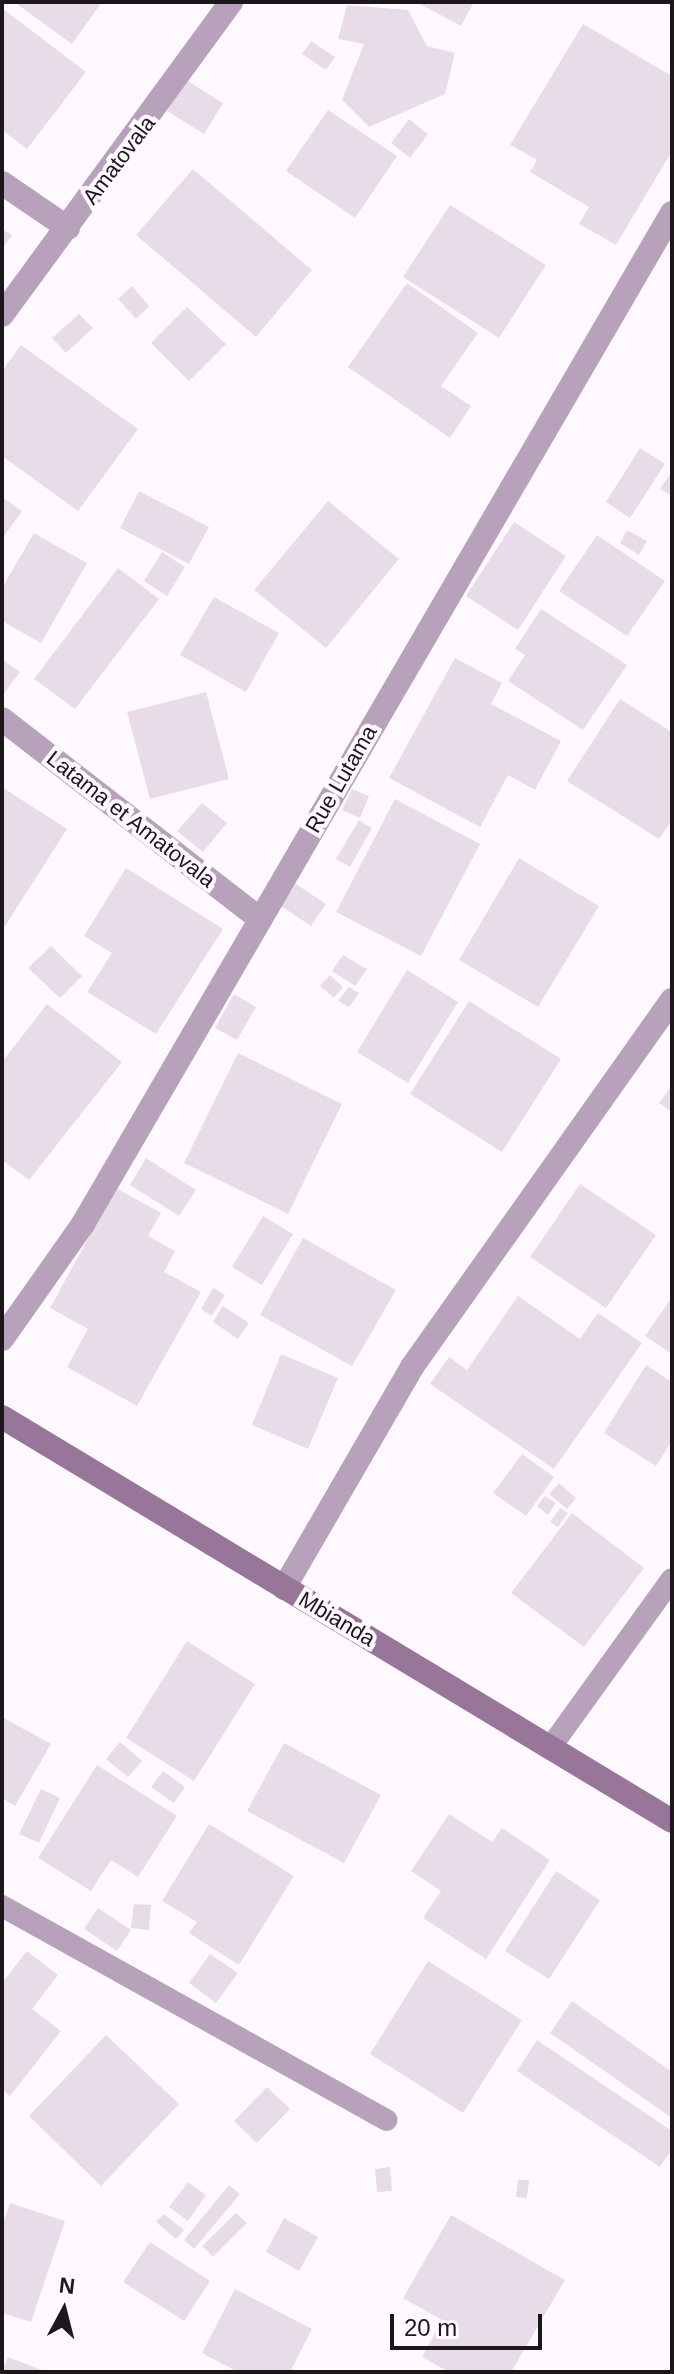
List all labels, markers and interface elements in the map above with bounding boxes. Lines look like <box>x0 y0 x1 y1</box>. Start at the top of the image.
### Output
street label: Amatovala <box>77 111 161 209</box>
street label: Rue Lutama <box>300 721 382 837</box>
street label: Latama et Amatovala <box>41 745 221 893</box>
street label: Mbianda <box>294 1586 380 1652</box>
north arrow <box>24 2270 104 2350</box>
text: N <box>58 2272 76 2299</box>
scale bar <box>394 2298 546 2348</box>
text: 20 m <box>404 2314 457 2341</box>

